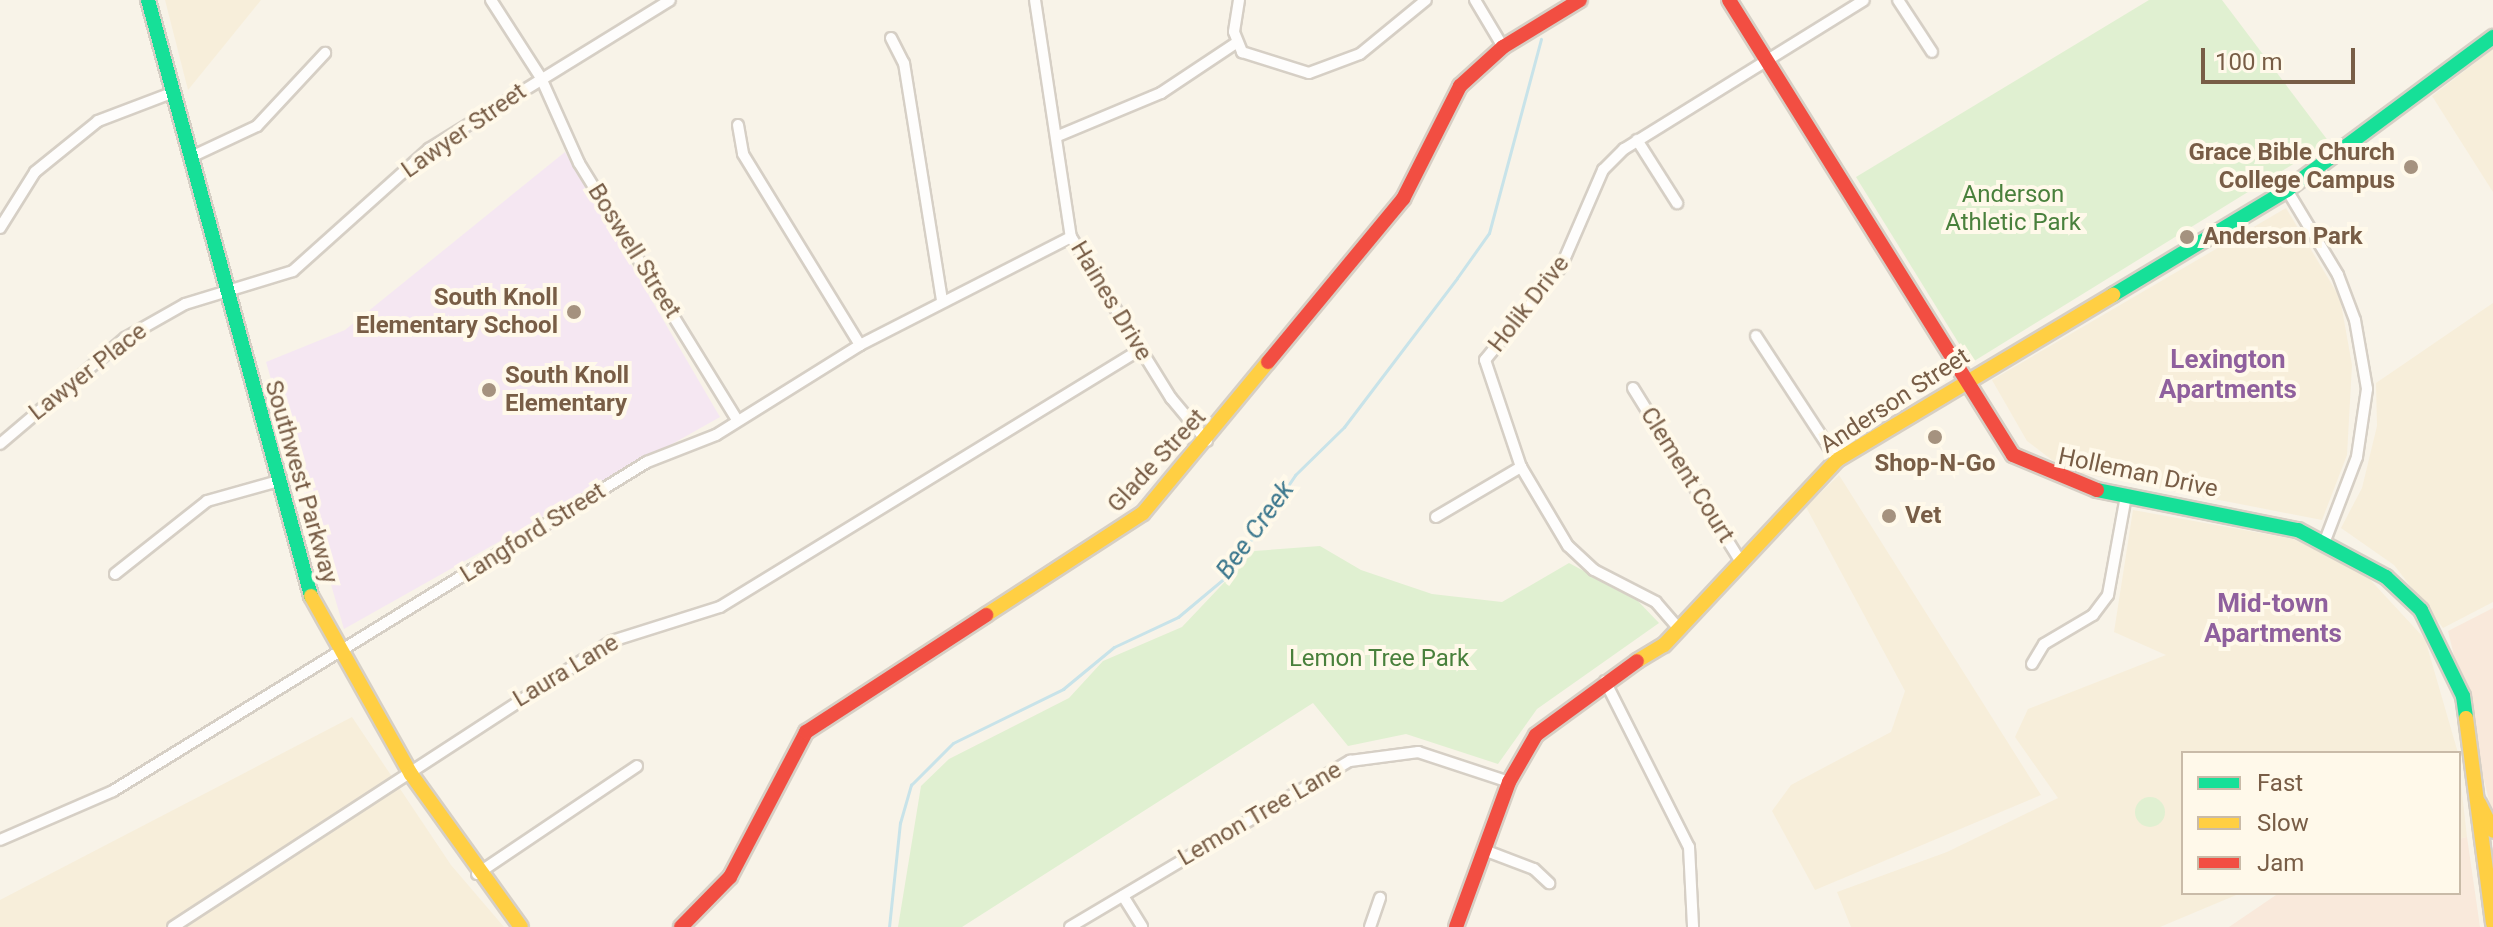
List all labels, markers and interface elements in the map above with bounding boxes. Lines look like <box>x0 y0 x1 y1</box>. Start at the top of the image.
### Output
scale bar <box>2205 32 2359 82</box>
text: 100 m <box>2215 48 2282 76</box>
street label: Lawyer Street <box>396 78 532 184</box>
place label: Grace Bible Church College Campus <box>2188 139 2395 195</box>
marker: Grace Bible Church College Campus <box>2402 158 2420 176</box>
street label: Boswell Street <box>581 179 687 323</box>
park label: Anderson Athletic Park <box>1945 181 2081 237</box>
place label: Anderson Park <box>2203 223 2363 251</box>
marker: Anderson Park <box>2178 228 2196 246</box>
street label: Haines Drive <box>1064 236 1158 366</box>
street label: Holik Drive <box>1482 250 1576 358</box>
place label: South Knoll Elementary School <box>356 284 558 340</box>
marker: South Knoll Elementary School <box>565 303 583 321</box>
street label: Lawyer Place <box>23 317 153 427</box>
street label: Anderson Street <box>1815 342 1975 460</box>
district label: Lexington Apartments <box>2159 344 2297 406</box>
place label: South Knoll Elementary <box>505 362 629 418</box>
street label: Southwest Parkway <box>258 377 344 587</box>
marker: South Knoll Elementary <box>480 381 498 399</box>
street label: Clement Court <box>1634 402 1740 548</box>
street label: Glade Street <box>1102 403 1212 519</box>
marker: Shop-N-Go <box>1926 428 1944 446</box>
street label: Holleman Drive <box>2056 442 2220 504</box>
place label: Shop-N-Go <box>1874 450 1996 478</box>
water label: Bee Creek <box>1209 475 1301 585</box>
street label: Langford Street <box>455 477 611 589</box>
place label: Vet <box>1905 502 1941 530</box>
marker: Vet <box>1880 507 1898 525</box>
district label: Mid-town Apartments <box>2204 588 2342 650</box>
street label: Laura Lane <box>508 628 624 714</box>
park label: Lemon Tree Park <box>1289 645 1469 673</box>
legend <box>2181 751 2461 895</box>
street label: Lemon Tree Lane <box>1173 755 1347 873</box>
text: Fast <box>2257 769 2303 797</box>
text: Slow <box>2257 809 2309 837</box>
text: Jam <box>2257 849 2304 877</box>

